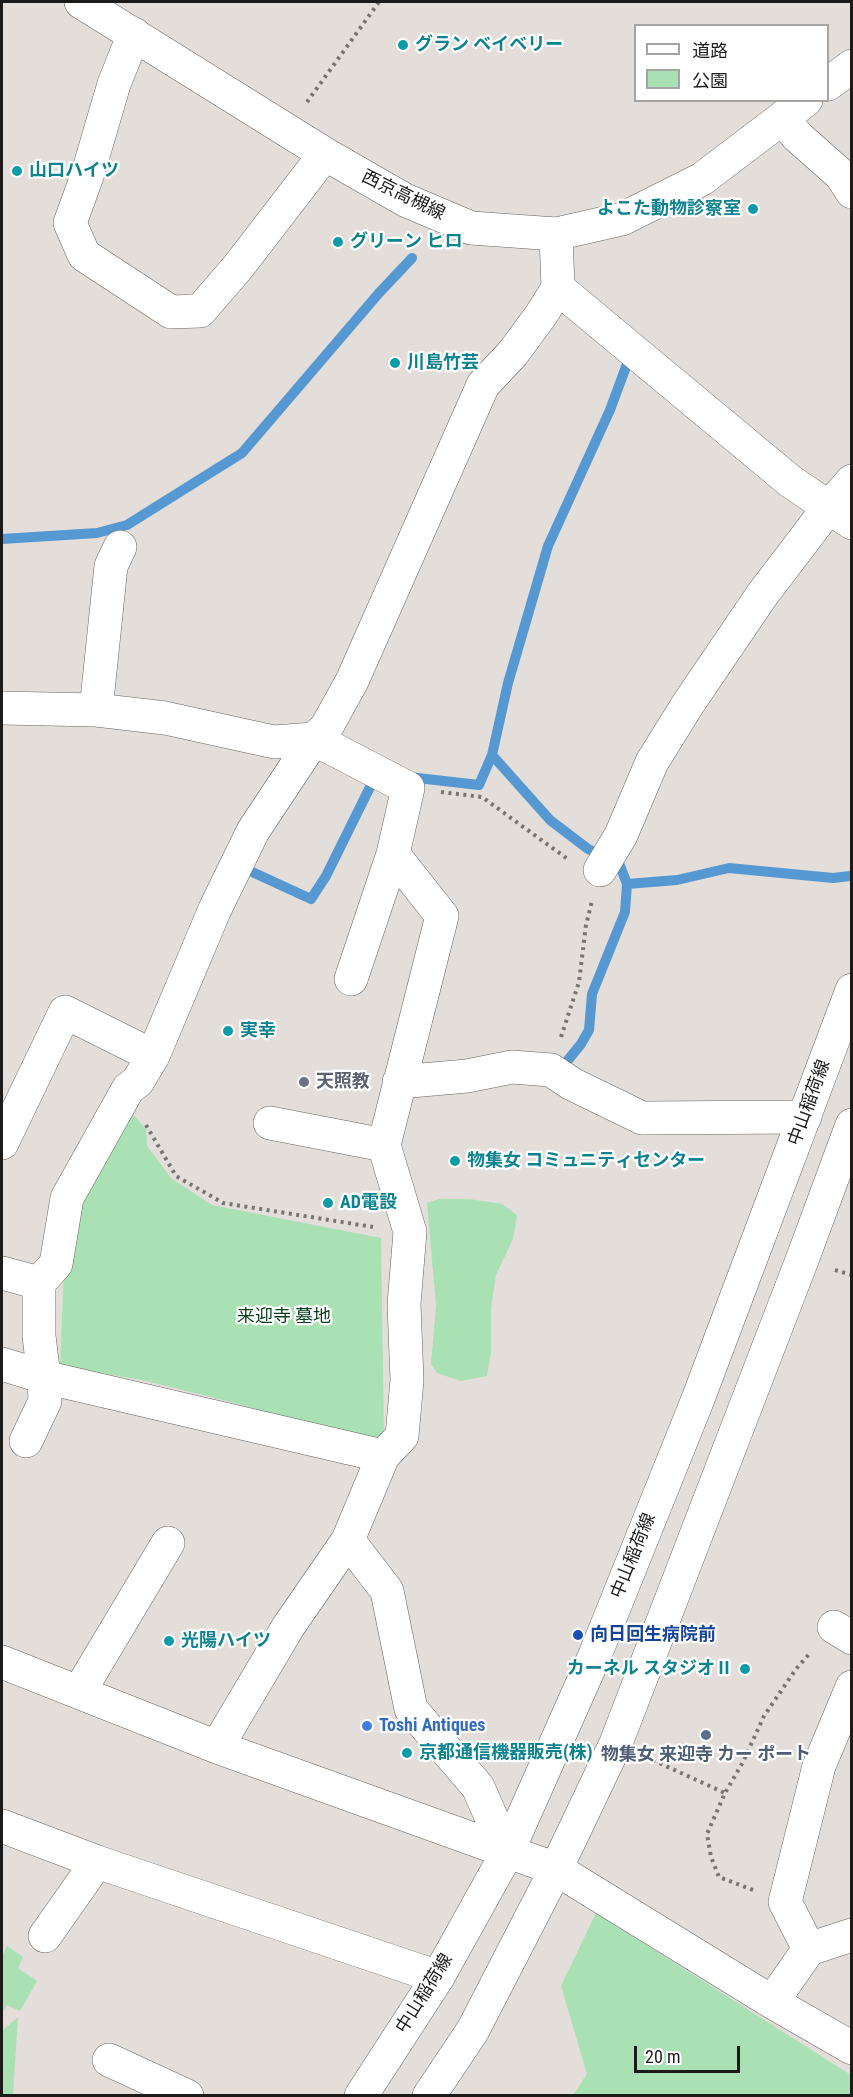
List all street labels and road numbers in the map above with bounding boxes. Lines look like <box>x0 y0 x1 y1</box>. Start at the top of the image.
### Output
street label: 西京高槻線 <box>358 167 448 225</box>
street label: 中山稲荷線 <box>784 1057 836 1149</box>
street label: 中山稲荷線 <box>607 1510 661 1602</box>
street label: 中山稲荷線 <box>392 1950 458 2038</box>

